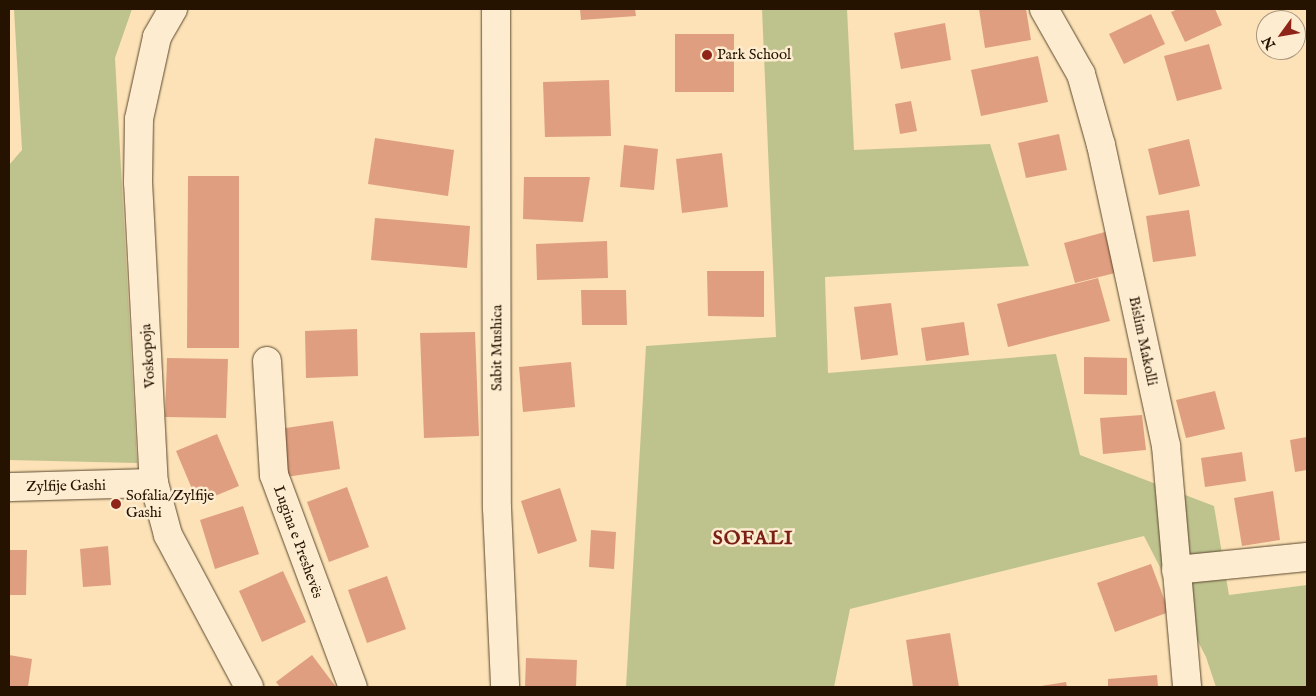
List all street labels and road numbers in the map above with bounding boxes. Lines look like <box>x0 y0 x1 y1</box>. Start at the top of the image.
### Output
street label: Bislim Makolli <box>1125 295 1161 387</box>
street label: Sabit Mushica <box>488 305 506 391</box>
street label: Voskopoja <box>137 323 159 389</box>
street label: Zylfije Gashi <box>26 476 106 496</box>
street label: Lugina e Preshevës <box>269 483 327 601</box>

